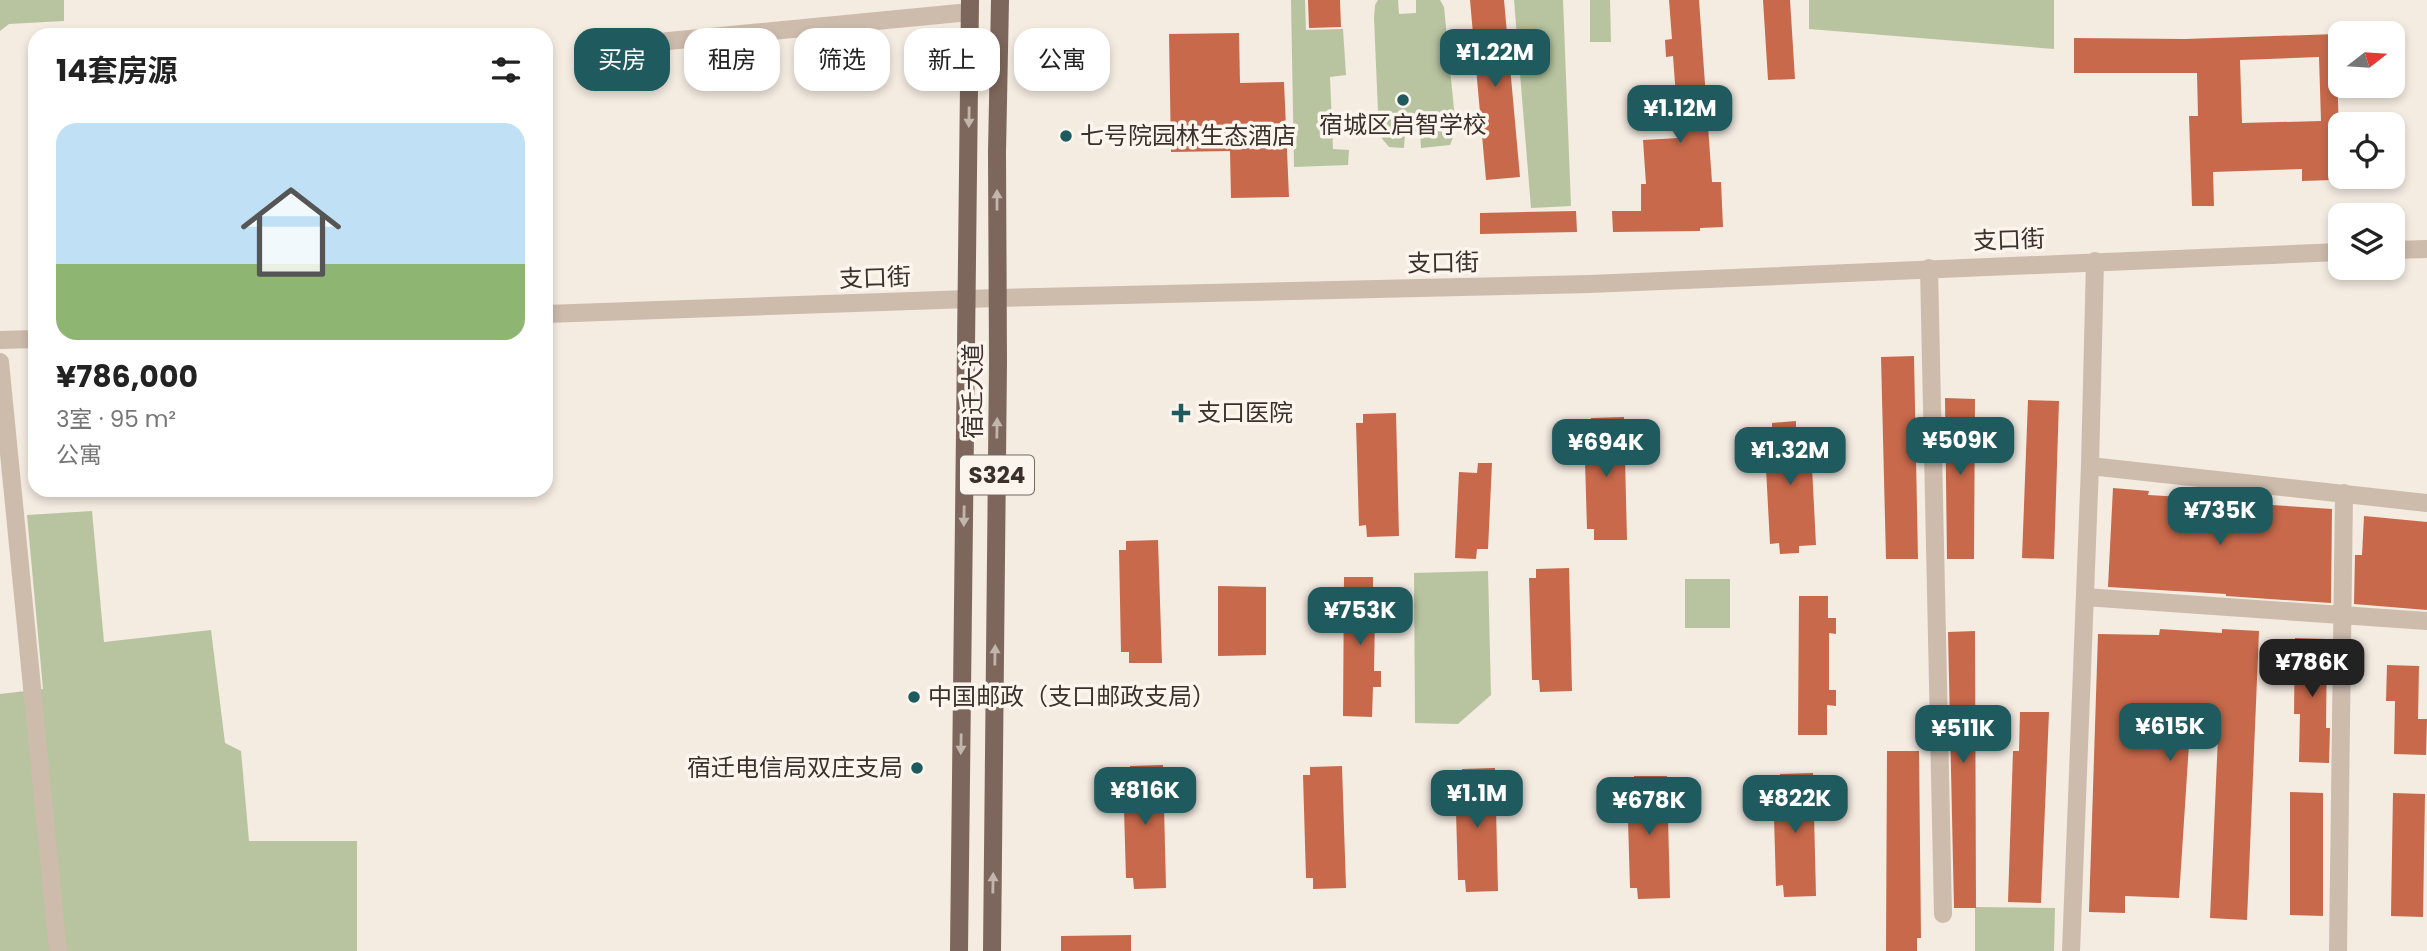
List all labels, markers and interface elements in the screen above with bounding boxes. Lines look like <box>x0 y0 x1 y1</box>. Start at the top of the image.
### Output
north arrow <box>2328 21 2404 98</box>
map controls <box>2328 21 2405 280</box>
chip: 买房 <box>574 28 670 91</box>
chip: 租房 <box>684 28 780 91</box>
chip: 筛选 <box>794 28 890 91</box>
chip: 新上 <box>904 28 1000 91</box>
chip: 公寓 <box>1014 28 1110 91</box>
pin: ¥1.22M <box>1438 29 1552 89</box>
text: ¥1.22M <box>1456 36 1534 68</box>
text: 14套房源 <box>56 49 178 92</box>
icon: filters <box>487 51 525 89</box>
pin: ¥1.12M <box>1623 86 1737 145</box>
marker: 宿城区启智学校 <box>1395 92 1411 108</box>
text: ¥1.12M <box>1643 92 1717 124</box>
one-way arrow <box>963 106 975 128</box>
place label: 宿城区启智学校 <box>1319 108 1487 141</box>
button: locate <box>2328 112 2405 189</box>
place label: 七号院园林生态酒店 <box>1080 119 1296 152</box>
marker: 七号院园林生态酒店 <box>1058 128 1074 144</box>
icon: home <box>228 169 354 295</box>
one-way arrow <box>991 189 1003 211</box>
button: layers <box>2328 203 2405 280</box>
street label: 支口街 <box>1972 222 2046 257</box>
street label: 支口街 <box>1407 245 1479 280</box>
street label: 支口街 <box>838 260 912 295</box>
street label: 宿迁大道 <box>956 343 989 439</box>
text: ¥786,000 <box>56 355 198 398</box>
place label: 支口医院 <box>1197 396 1293 429</box>
text: 3室 · 95 m² <box>56 403 176 435</box>
marker: 支口医院 <box>1171 403 1191 423</box>
one-way arrow <box>991 417 1003 439</box>
pin: ¥509K <box>1911 418 2009 477</box>
pin: ¥694K <box>1557 420 1655 479</box>
text: ¥509K <box>1922 424 1998 456</box>
text: ¥694K <box>1568 426 1644 458</box>
pin: ¥1.32M <box>1733 428 1847 487</box>
text: ¥1.32M <box>1751 434 1829 466</box>
text: 公寓 <box>56 439 102 471</box>
road number: S324 <box>960 456 1034 495</box>
pin: ¥735K <box>2171 488 2269 547</box>
text: ¥735K <box>2184 494 2256 526</box>
one-way arrow <box>958 505 970 527</box>
pin: ¥753K <box>1311 588 1409 647</box>
text: ¥753K <box>1324 594 1396 626</box>
pin: ¥786K <box>2263 640 2361 699</box>
one-way arrow <box>989 644 1001 666</box>
text: ¥786K <box>2275 646 2349 678</box>
place label: 中国邮政（支口邮政支局） <box>928 680 1216 713</box>
marker: 中国邮政（支口邮政支局） <box>906 689 922 705</box>
pin: ¥615K <box>2121 704 2219 763</box>
pin: ¥511K <box>1914 706 2012 765</box>
text: ¥615K <box>2135 710 2205 742</box>
text: ¥511K <box>1931 712 1995 744</box>
one-way arrow <box>955 733 967 755</box>
place label: 宿迁电信局双庄支局 <box>687 751 903 784</box>
marker: 宿迁电信局双庄支局 <box>909 760 925 776</box>
pin: ¥816K <box>1096 768 1194 827</box>
pin: ¥1.1M <box>1428 770 1526 830</box>
text: ¥816K <box>1110 774 1180 806</box>
pin: ¥822K <box>1746 776 1844 835</box>
text: ¥1.1M <box>1447 777 1507 809</box>
pin: ¥678K <box>1600 778 1698 837</box>
text: ¥822K <box>1759 782 1831 814</box>
text: ¥678K <box>1612 784 1686 816</box>
one-way arrow <box>987 872 998 894</box>

